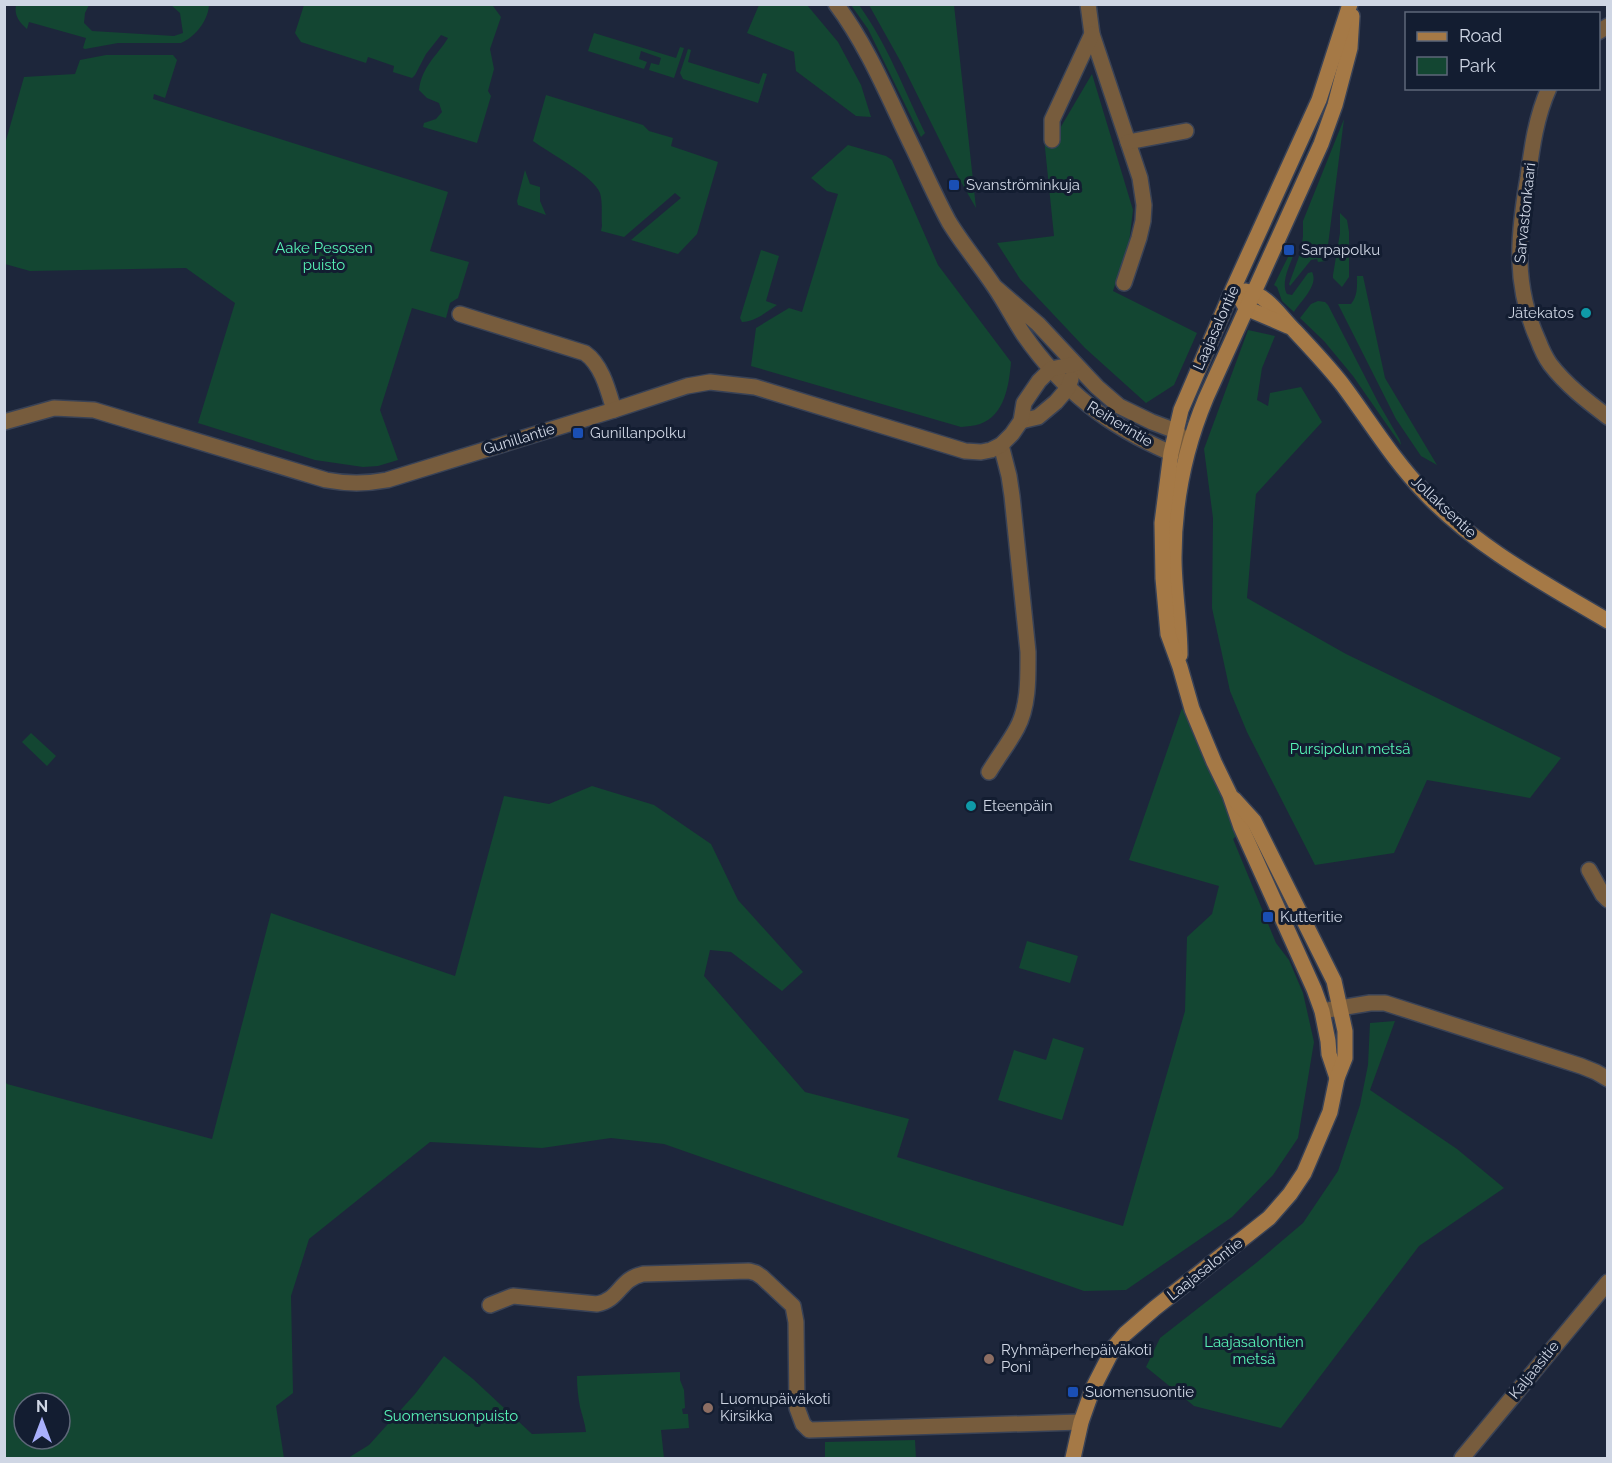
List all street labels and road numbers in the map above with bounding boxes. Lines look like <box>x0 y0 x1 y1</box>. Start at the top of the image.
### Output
street label: Sarvastonkaari <box>1511 162 1539 264</box>
street label: Laajasalontie <box>1189 283 1243 373</box>
street label: Reiherintie <box>1084 397 1156 451</box>
street label: Gunillantie <box>481 420 557 458</box>
street label: Jollaksentie <box>1408 472 1480 542</box>
street label: Laajasalontie <box>1164 1234 1246 1304</box>
street label: Kaljaasitie <box>1505 1337 1563 1403</box>

